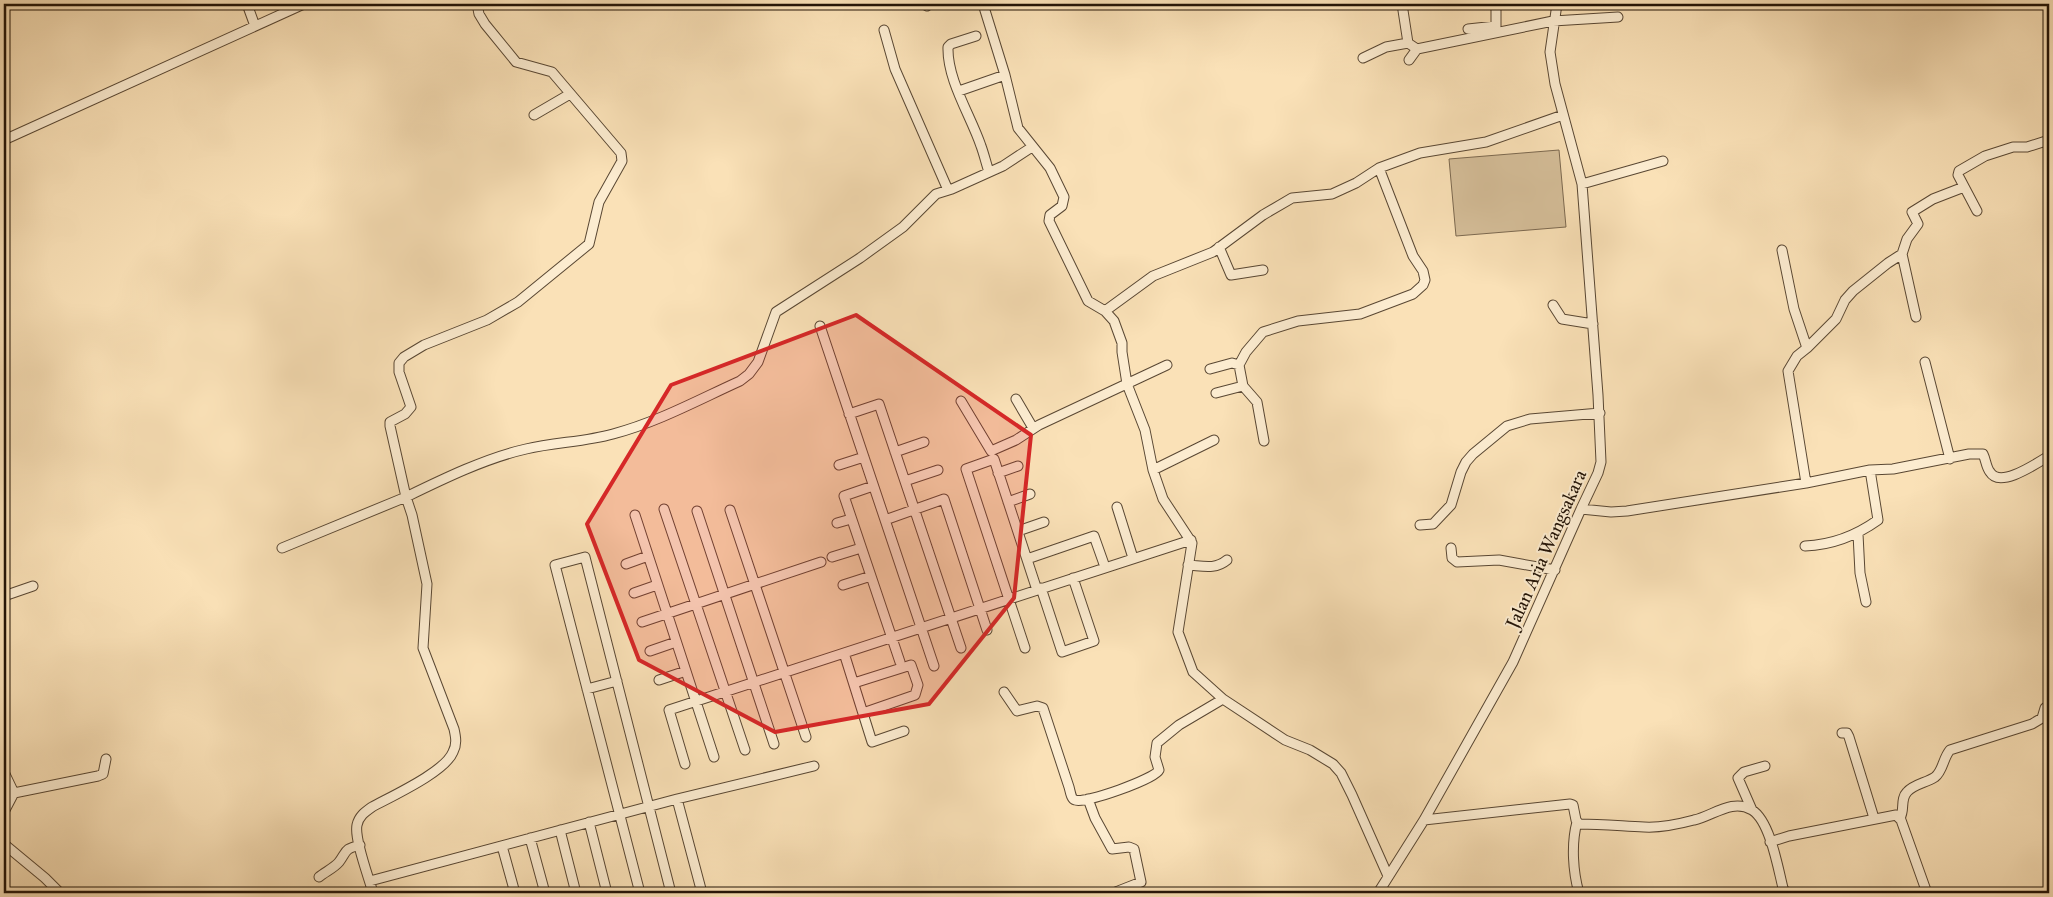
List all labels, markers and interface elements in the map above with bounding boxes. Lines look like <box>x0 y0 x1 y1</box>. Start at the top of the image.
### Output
street label: Jalan Aria Wangsakara <box>1500 465 1593 634</box>

